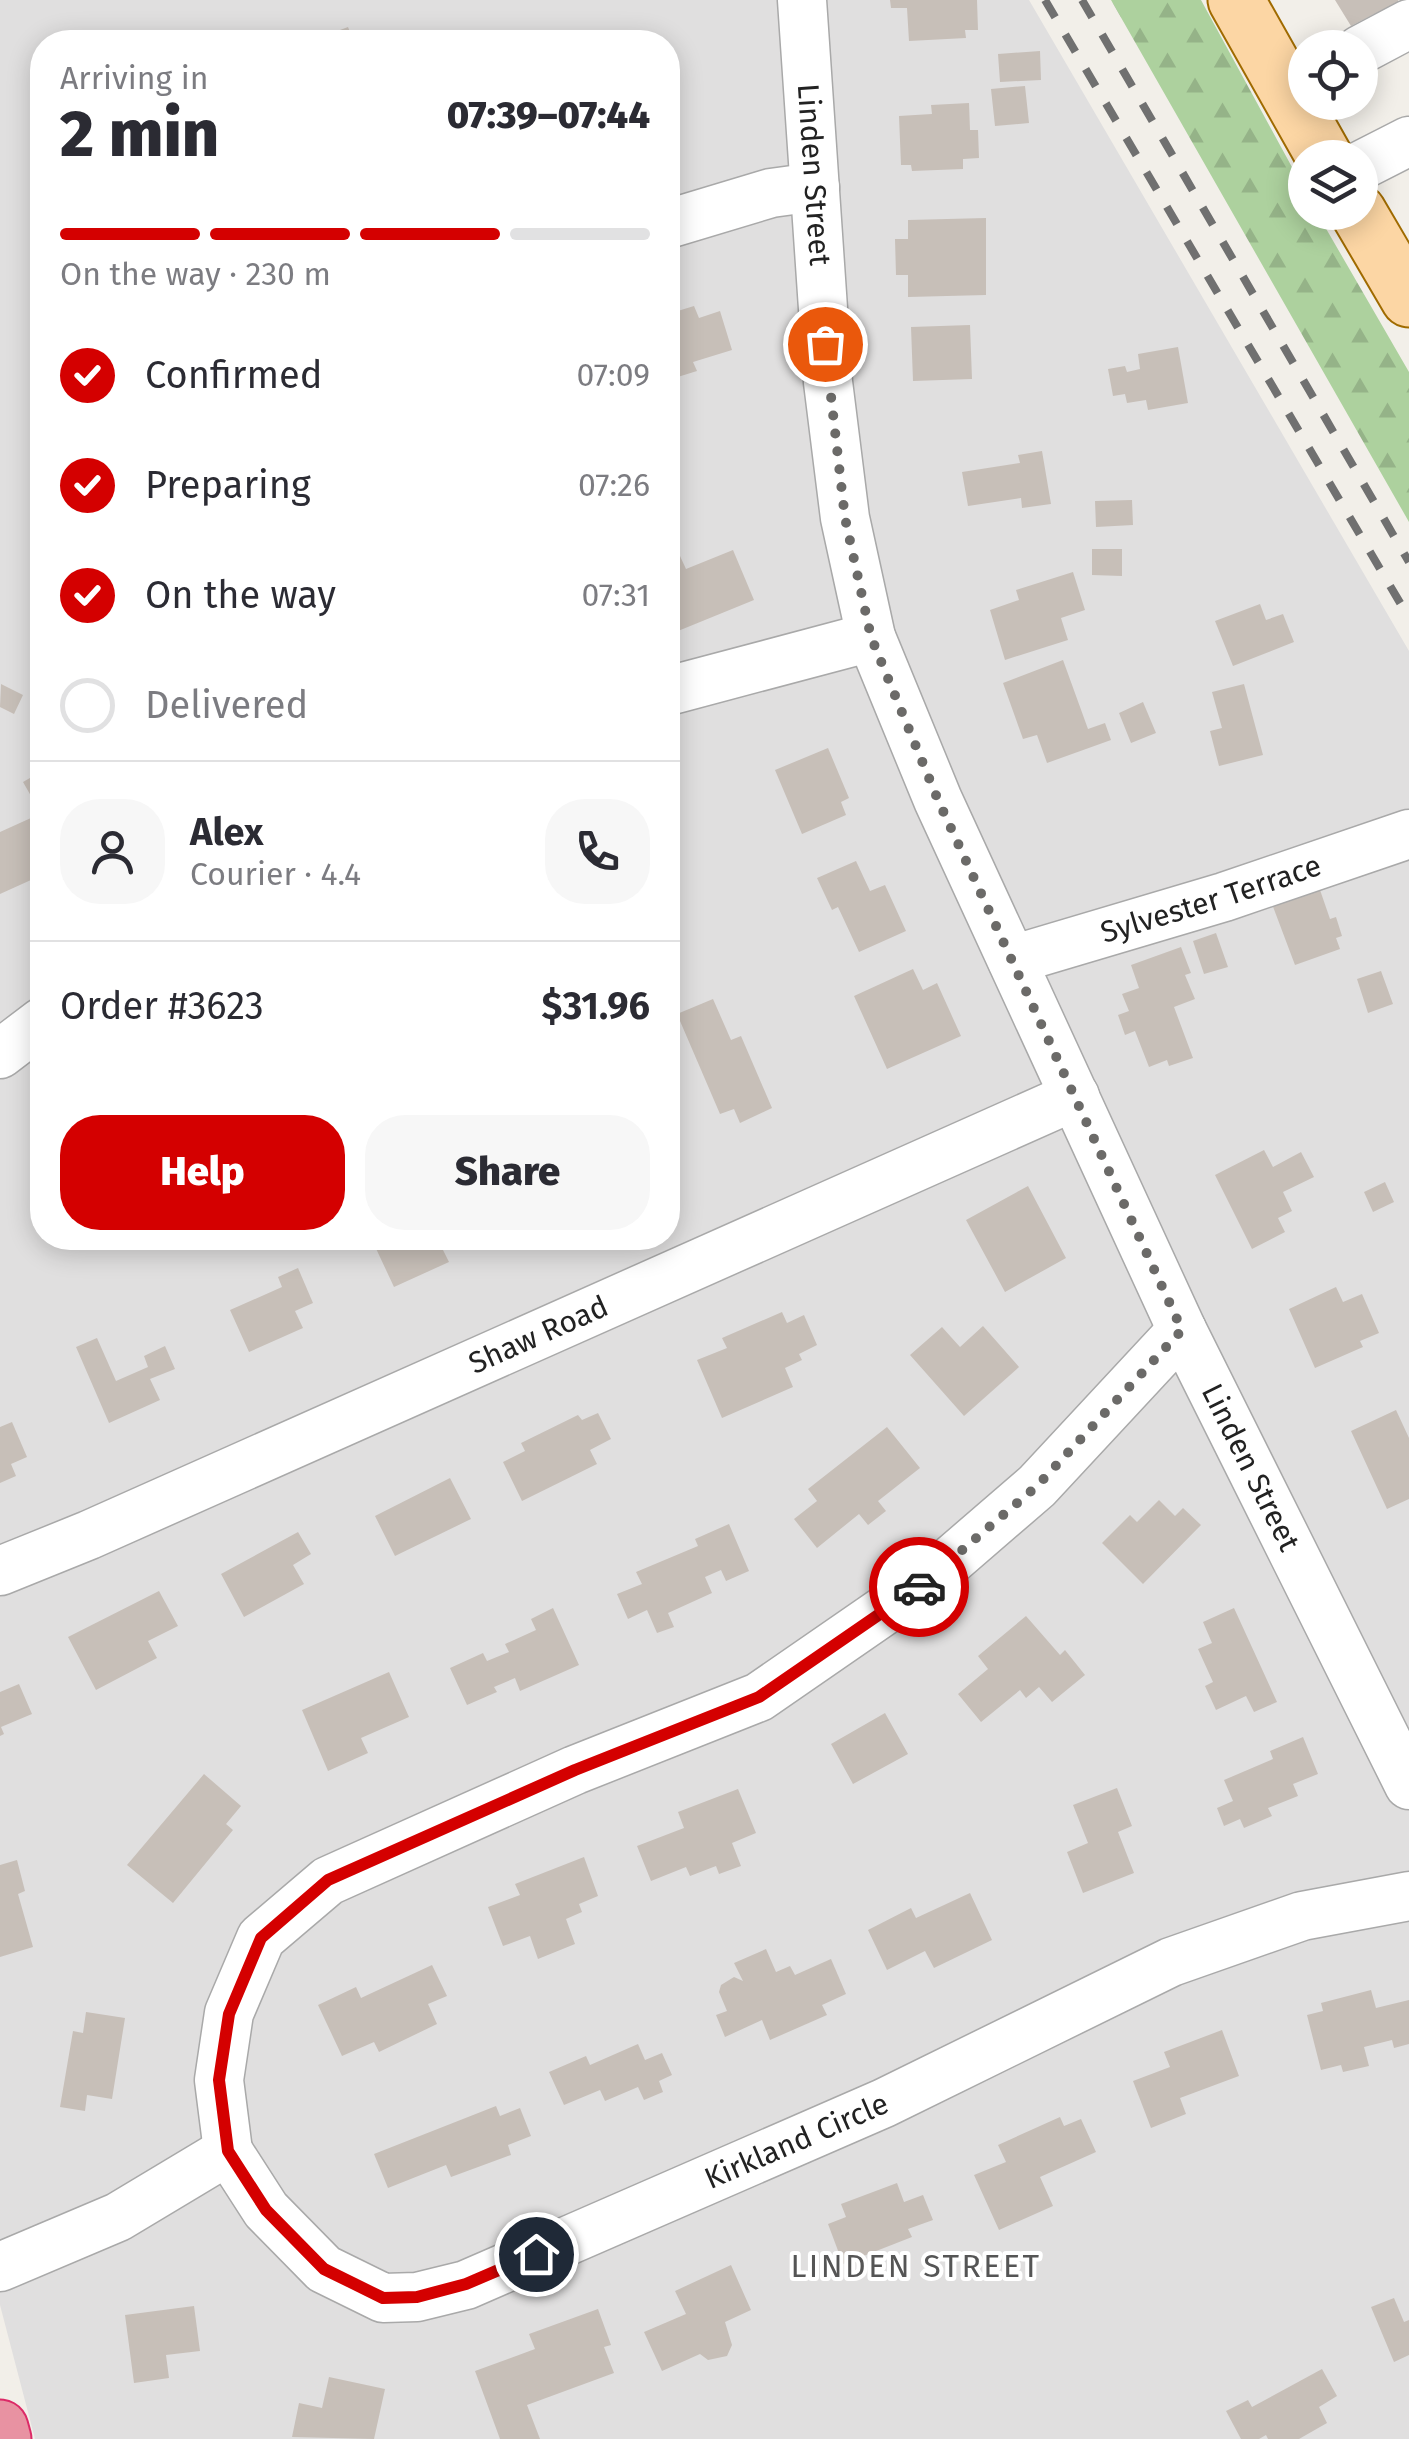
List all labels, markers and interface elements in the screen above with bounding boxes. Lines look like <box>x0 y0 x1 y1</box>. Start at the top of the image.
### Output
map controls <box>1288 30 1378 230</box>
button: locate <box>1288 30 1378 120</box>
text: Arriving in <box>60 59 208 97</box>
street label: Linden Street <box>790 82 838 267</box>
text: 07:39–07:44 <box>447 92 650 138</box>
text: 2 min <box>60 95 219 173</box>
button: layers <box>1288 140 1378 230</box>
text: On the way · 230 m <box>60 255 331 293</box>
pin <box>783 302 868 387</box>
icon: bag <box>798 317 853 372</box>
icon: check <box>60 348 115 403</box>
text: Confirmed <box>145 352 323 398</box>
text: 07:09 <box>577 356 650 394</box>
icon: check <box>60 458 115 513</box>
text: Preparing <box>145 462 311 508</box>
text: 07:26 <box>578 466 650 504</box>
icon: check <box>60 568 115 623</box>
text: On the way <box>145 572 336 618</box>
text: 07:31 <box>582 576 650 614</box>
text: Delivered <box>145 682 308 728</box>
button: person <box>60 799 165 904</box>
button: phone <box>545 799 650 904</box>
text: Alex <box>190 809 263 855</box>
street label: Sylvester Terrace <box>1096 847 1326 951</box>
text: Courier · 4.4 <box>190 855 361 893</box>
text: Order #3623 <box>60 983 264 1029</box>
text: $31.96 <box>542 983 650 1029</box>
button: Help <box>60 1115 345 1230</box>
button: Share <box>365 1115 650 1230</box>
street label: Shaw Road <box>463 1288 614 1382</box>
street label: Linden Street <box>1194 1378 1307 1557</box>
courier <box>869 1537 969 1637</box>
icon: car <box>892 1560 947 1615</box>
street label: Kirkland Circle <box>699 2085 894 2197</box>
pin <box>494 2212 579 2297</box>
icon: home <box>509 2227 564 2282</box>
district label: LINDEN STREET <box>790 2247 1042 2285</box>

